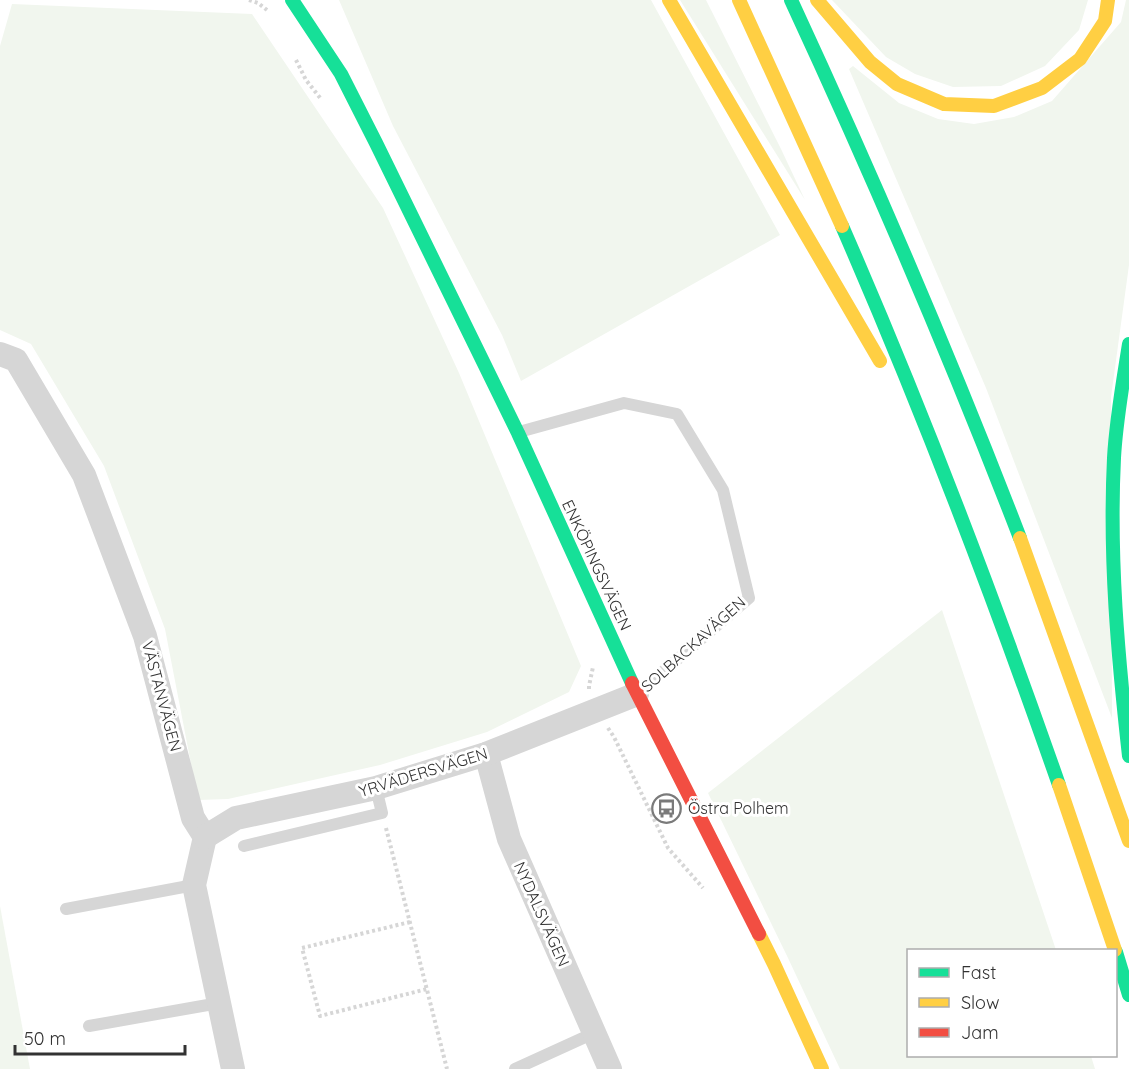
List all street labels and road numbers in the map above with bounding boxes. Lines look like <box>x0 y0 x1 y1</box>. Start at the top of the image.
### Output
street label: ENKÖPINGSVÄGEN <box>558 496 636 634</box>
street label: SOLBACKAVÄGEN <box>637 592 749 696</box>
street label: VÄSTANVÄGEN <box>138 638 186 754</box>
street label: YRVÄDERSVÄGEN <box>356 743 490 801</box>
street label: NYDALSVÄGEN <box>510 858 574 970</box>

